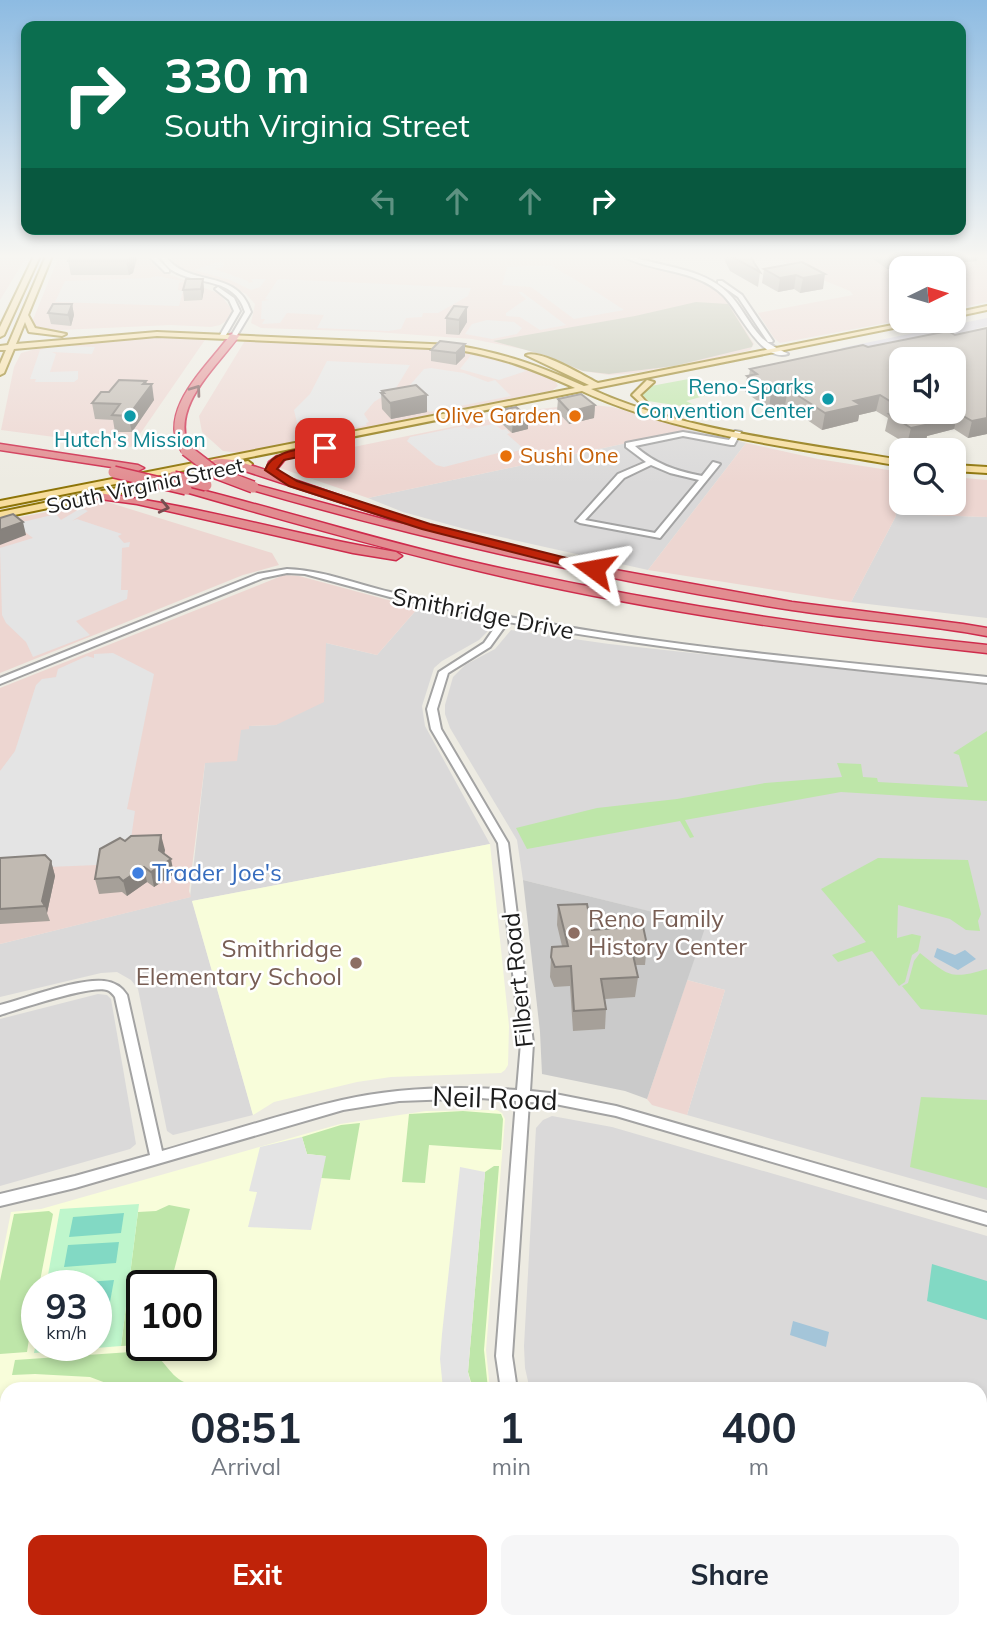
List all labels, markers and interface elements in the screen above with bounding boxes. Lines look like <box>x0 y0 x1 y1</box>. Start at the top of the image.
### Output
text: 330 m <box>164 44 310 105</box>
icon: right <box>49 49 140 140</box>
text: South Virginia Street <box>164 105 470 145</box>
icon: left <box>365 182 403 220</box>
icon: ahead <box>438 182 476 220</box>
icon: ahead <box>511 182 549 220</box>
icon: right <box>584 182 622 220</box>
north arrow <box>889 256 966 332</box>
map controls <box>889 256 966 515</box>
button: sound <box>889 347 966 424</box>
place label: Reno-Sparks Convention Center <box>636 373 814 423</box>
one-way arrow <box>188 385 200 398</box>
marker: Reno-Sparks Convention Center <box>820 391 836 407</box>
place label: Olive Garden <box>435 402 561 428</box>
marker: Hutch's Mission <box>122 408 138 424</box>
marker: Olive Garden <box>567 408 583 424</box>
pin <box>295 418 355 478</box>
place label: Hutch's Mission <box>54 426 206 452</box>
icon: arrive <box>306 429 344 467</box>
button: search <box>889 438 966 515</box>
place label: Sushi One <box>520 442 618 468</box>
marker: Sushi One <box>498 448 514 464</box>
street label: South Virginia Street <box>44 451 246 519</box>
one-way arrow <box>158 499 170 513</box>
position arrow <box>557 532 631 606</box>
street label: Smithridge Drive <box>390 581 577 645</box>
place label: Trader Joe's <box>152 857 282 887</box>
marker: Trader Joe's <box>130 865 146 881</box>
place label: Reno Family History Center <box>588 903 747 961</box>
street label: Filbert Road <box>495 911 539 1049</box>
marker: Reno Family History Center <box>566 925 582 941</box>
place label: Smithridge Elementary School <box>136 933 342 991</box>
marker: Smithridge Elementary School <box>348 955 364 971</box>
street label: Neil Road <box>432 1078 558 1117</box>
speed limit sign: 100 <box>126 1270 217 1361</box>
text: 93 <box>45 1284 88 1328</box>
text: km/h <box>46 1321 87 1344</box>
text: 08:51 <box>190 1401 301 1454</box>
text: 1 <box>499 1401 524 1454</box>
text: 400 <box>721 1401 797 1454</box>
text: Arrival <box>211 1452 281 1481</box>
text: min <box>492 1452 531 1481</box>
text: m <box>749 1452 769 1481</box>
button: Exit <box>28 1535 487 1615</box>
button: Share <box>501 1535 959 1615</box>

